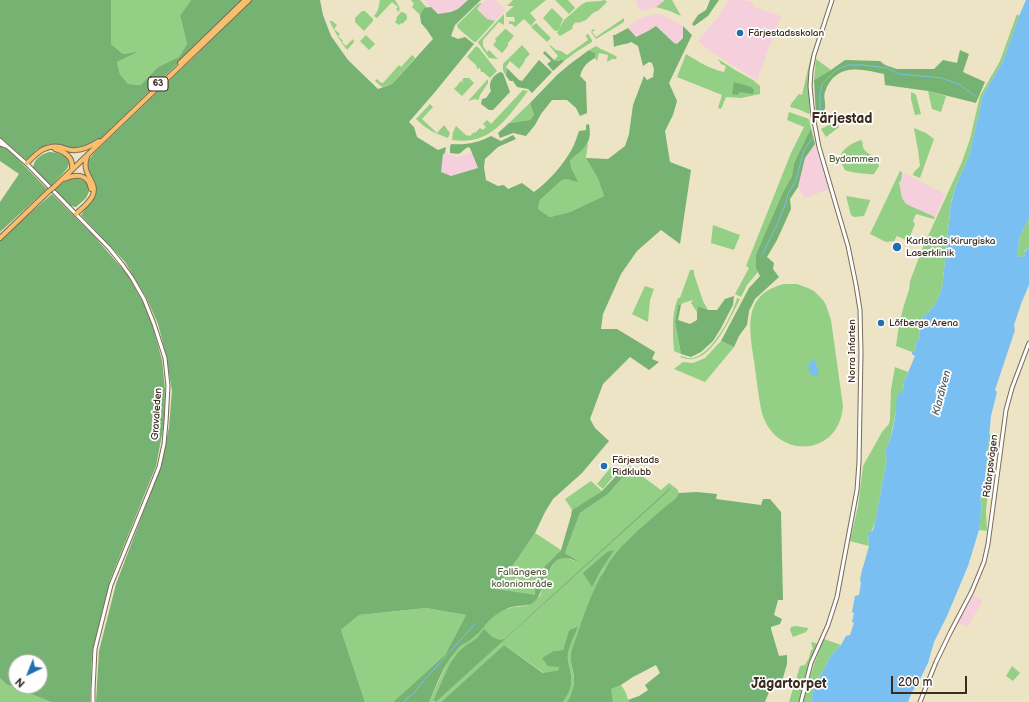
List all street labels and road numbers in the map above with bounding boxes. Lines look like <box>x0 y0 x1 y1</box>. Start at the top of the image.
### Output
road number: 63 <box>148 77 168 91</box>
street label: Norra Infarten <box>846 319 858 383</box>
street label: Gravaleden <box>149 387 165 441</box>
street label: Råtorpsvägen <box>981 434 1001 498</box>

